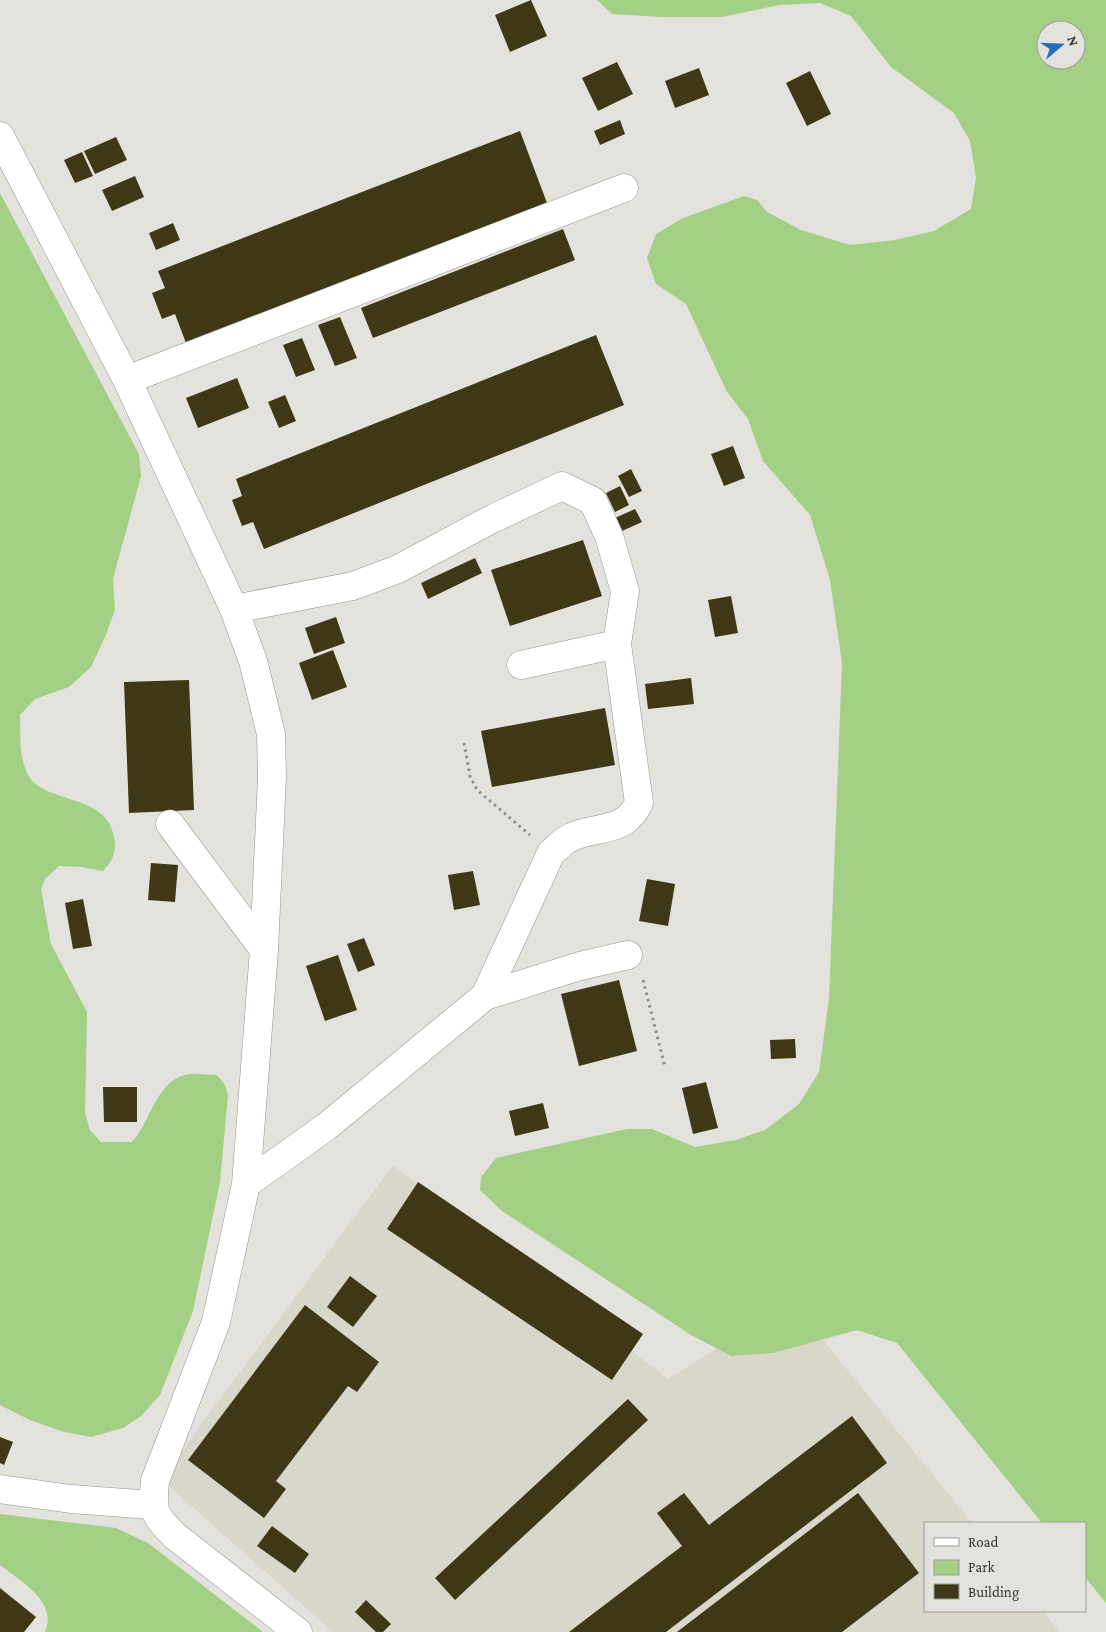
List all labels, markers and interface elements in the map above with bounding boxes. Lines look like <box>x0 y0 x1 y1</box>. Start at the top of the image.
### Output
north arrow <box>1036 20 1086 70</box>
text: N <box>1064 34 1083 48</box>
legend <box>924 1522 1086 1612</box>
text: Road <box>968 1534 999 1550</box>
text: Park <box>968 1559 995 1575</box>
text: Building <box>968 1584 1019 1601</box>

